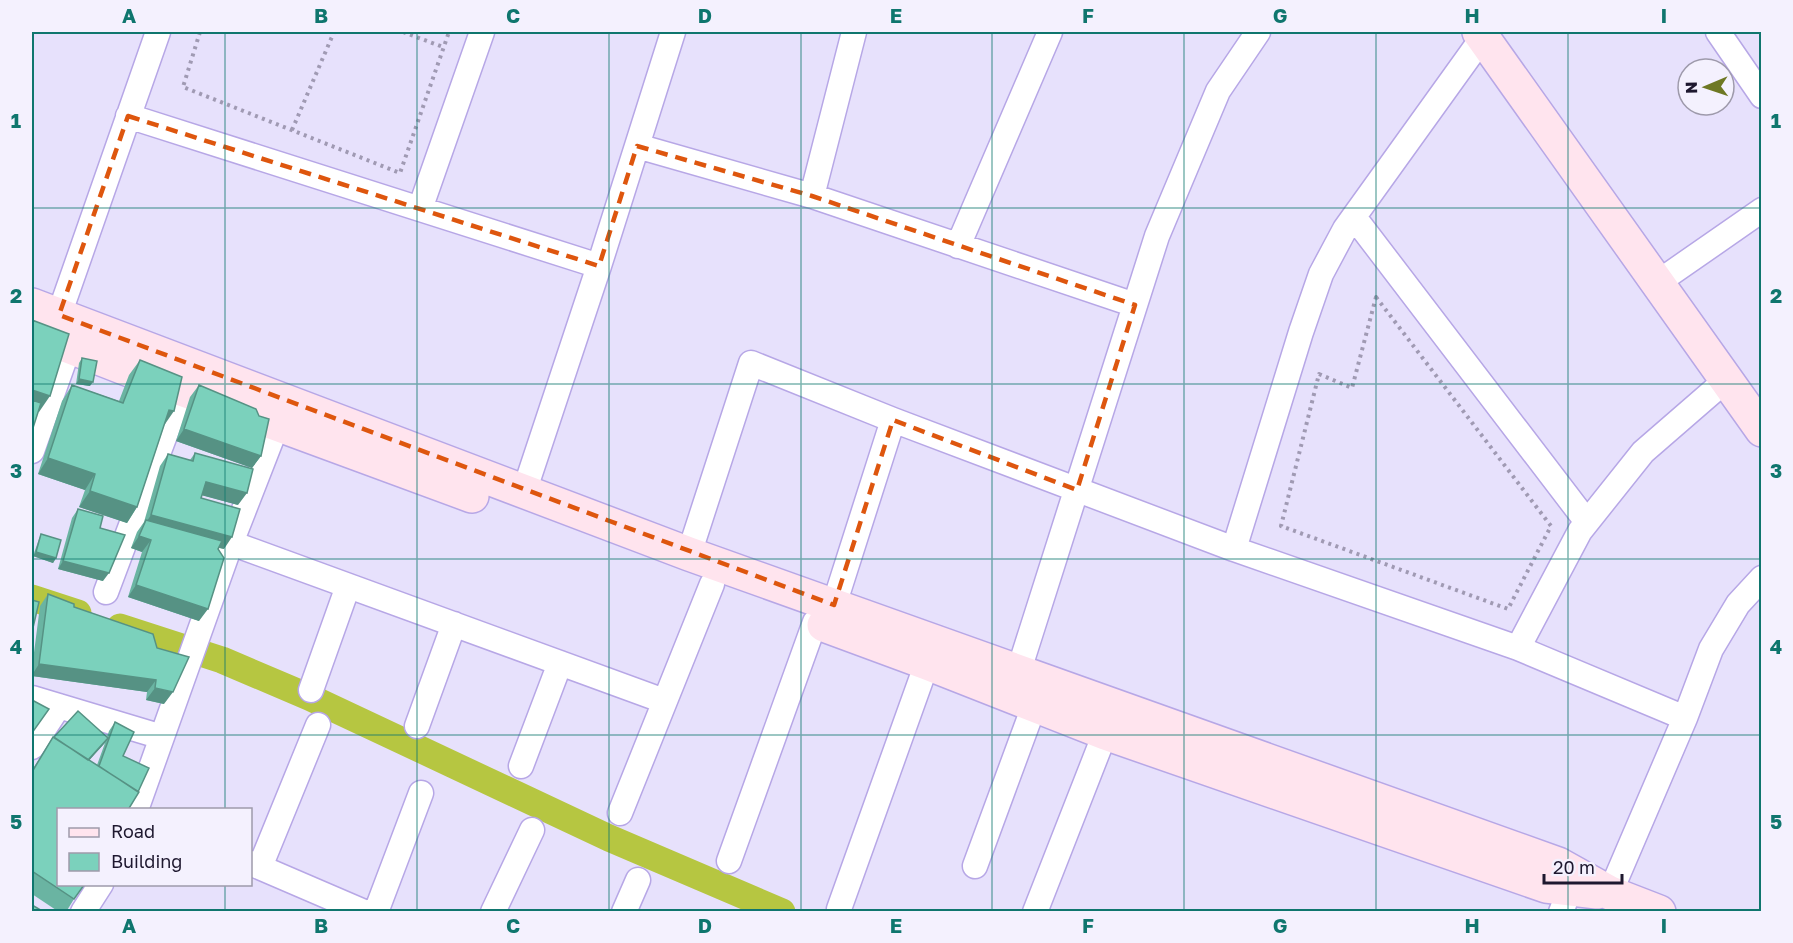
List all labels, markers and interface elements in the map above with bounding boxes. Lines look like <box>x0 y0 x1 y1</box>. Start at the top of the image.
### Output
text: A <box>122 3 136 27</box>
text: B <box>314 3 328 27</box>
text: C <box>506 3 520 27</box>
text: D <box>698 3 712 27</box>
text: E <box>890 3 902 27</box>
text: F <box>1082 3 1094 27</box>
text: G <box>1273 3 1287 27</box>
text: H <box>1464 3 1480 27</box>
text: I <box>1661 3 1667 27</box>
north arrow <box>1676 57 1736 117</box>
text: N <box>1681 81 1701 94</box>
text: 1 <box>11 108 21 132</box>
text: 1 <box>1771 108 1781 132</box>
text: 2 <box>10 283 22 307</box>
text: 2 <box>1770 283 1782 307</box>
text: 3 <box>10 458 22 482</box>
text: 3 <box>1770 458 1782 482</box>
text: 4 <box>10 634 22 658</box>
text: 4 <box>1770 634 1782 658</box>
legend <box>57 808 252 886</box>
text: 5 <box>10 809 22 833</box>
text: 5 <box>1770 809 1782 833</box>
text: Road <box>111 820 155 842</box>
scale bar <box>1544 847 1622 885</box>
text: Building <box>111 850 182 872</box>
text: 20 m <box>1553 856 1595 878</box>
text: A <box>122 913 136 937</box>
text: B <box>314 913 328 937</box>
text: C <box>506 913 520 937</box>
text: D <box>698 913 712 937</box>
text: E <box>890 913 902 937</box>
text: F <box>1082 913 1094 937</box>
text: G <box>1273 913 1287 937</box>
text: H <box>1464 913 1480 937</box>
text: I <box>1661 913 1667 937</box>

